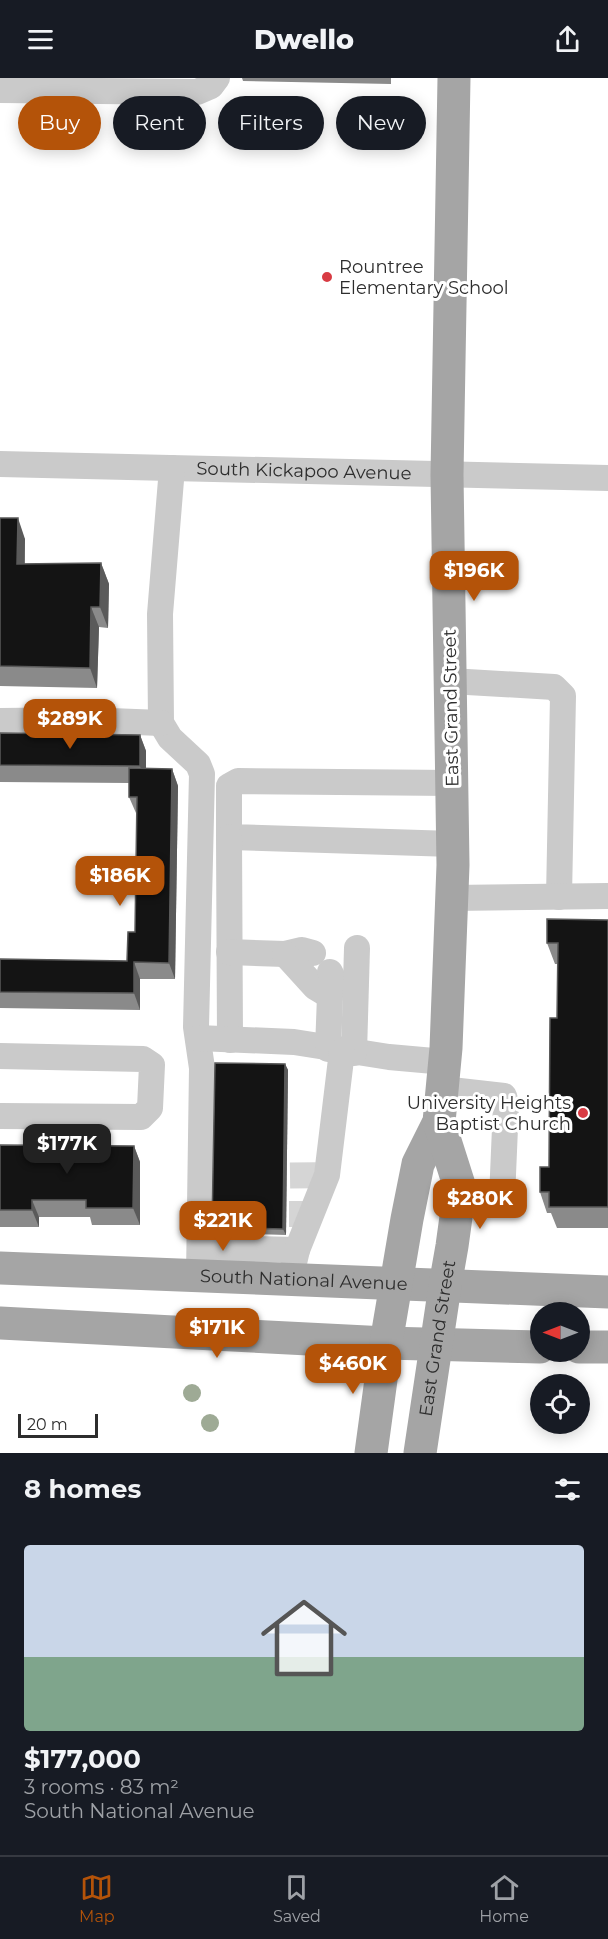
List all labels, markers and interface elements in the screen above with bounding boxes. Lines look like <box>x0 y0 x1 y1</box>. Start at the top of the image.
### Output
icon: menu <box>24 23 57 56</box>
text: Dwello <box>254 23 354 56</box>
icon: share <box>551 23 584 56</box>
chip: Buy <box>18 96 101 150</box>
chip: Rent <box>113 96 206 150</box>
chip: Filters <box>218 96 324 150</box>
chip: New <box>336 96 426 150</box>
place label: Rountree Elementary School <box>339 256 509 299</box>
marker: Rountree Elementary School <box>320 270 334 284</box>
street label: South Kickapoo Avenue <box>196 458 412 484</box>
pin: $196K <box>432 551 516 602</box>
text: $196K <box>444 558 504 582</box>
street label: East Grand Street <box>439 629 463 787</box>
pin: $289K <box>28 699 112 750</box>
text: $289K <box>37 706 103 730</box>
pin: $186K <box>78 856 162 907</box>
text: $186K <box>89 863 151 887</box>
place label: University Heights Baptist Church <box>407 1092 571 1135</box>
marker: University Heights Baptist Church <box>576 1106 590 1120</box>
pin: $177K <box>25 1124 109 1175</box>
text: $177K <box>37 1131 97 1155</box>
pin: $280K <box>438 1179 522 1230</box>
text: $280K <box>447 1186 513 1210</box>
pin: $221K <box>181 1201 265 1252</box>
text: $221K <box>194 1208 253 1232</box>
street label: East Grand Street <box>415 1258 460 1418</box>
street label: South National Avenue <box>200 1265 408 1295</box>
north arrow <box>530 1302 590 1362</box>
map controls <box>530 1302 590 1434</box>
pin: $171K <box>175 1308 259 1359</box>
text: $171K <box>189 1315 245 1339</box>
pin: $460K <box>311 1344 395 1395</box>
text: $460K <box>319 1351 387 1375</box>
button: locate <box>530 1374 590 1434</box>
scale bar <box>18 1411 98 1438</box>
text: 20 m <box>27 1415 68 1434</box>
text: 8 homes <box>24 1473 141 1505</box>
icon: filters <box>551 1473 584 1506</box>
icon: home <box>250 1584 358 1692</box>
text: $177,000 <box>24 1743 141 1775</box>
text: 3 rooms · 83 m² <box>24 1775 179 1799</box>
text: South National Avenue <box>24 1799 255 1823</box>
tab: Map <box>79 1871 115 1926</box>
tab: Saved <box>273 1871 321 1926</box>
tab: Home <box>479 1871 529 1926</box>

